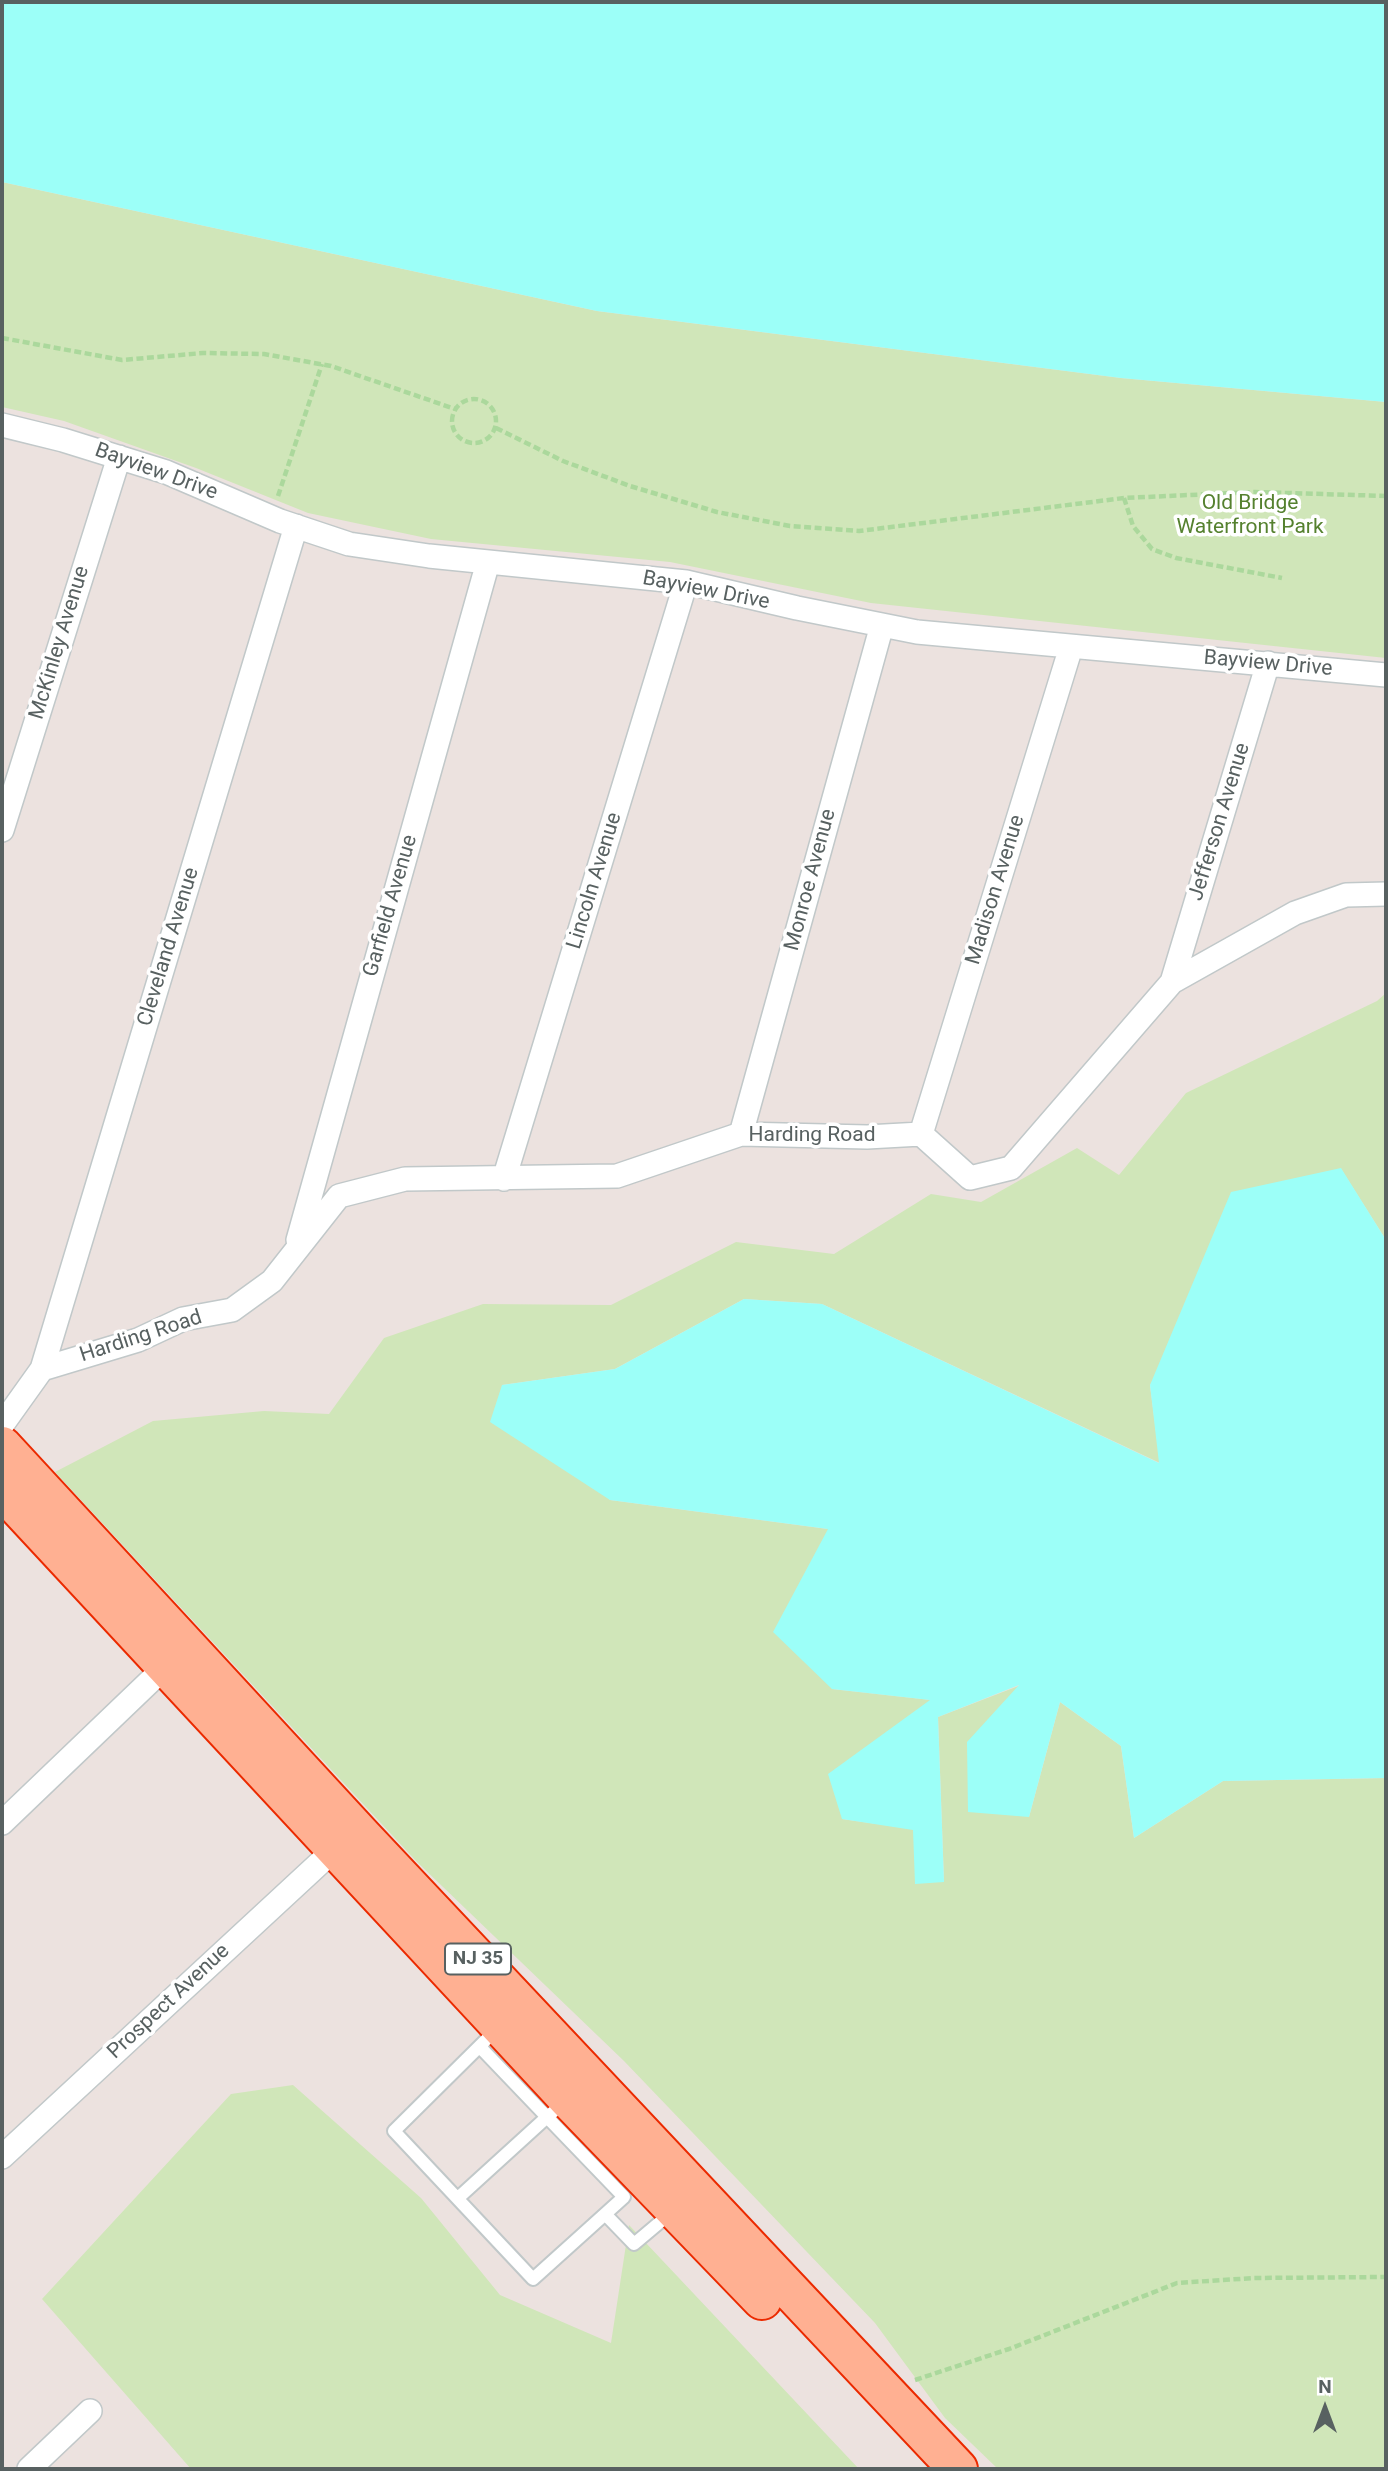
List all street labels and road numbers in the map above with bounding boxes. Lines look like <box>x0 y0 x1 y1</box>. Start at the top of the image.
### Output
street label: Bayview Drive <box>91 438 221 506</box>
street label: McKinley Avenue <box>25 563 95 723</box>
street label: Bayview Drive <box>640 566 772 616</box>
street label: Bayview Drive <box>1203 646 1333 682</box>
street label: Jefferson Avenue <box>1184 740 1256 904</box>
street label: Monroe Avenue <box>780 806 842 954</box>
street label: Lincoln Avenue <box>562 810 628 952</box>
street label: Madison Avenue <box>961 812 1031 968</box>
street label: Garfield Avenue <box>359 832 423 980</box>
street label: Cleveland Avenue <box>133 865 205 1029</box>
street label: Harding Road <box>748 1123 876 1149</box>
street label: Harding Road <box>77 1305 205 1369</box>
street label: Prospect Avenue <box>103 1939 235 2065</box>
road number: NJ 35 <box>445 1943 511 1974</box>

